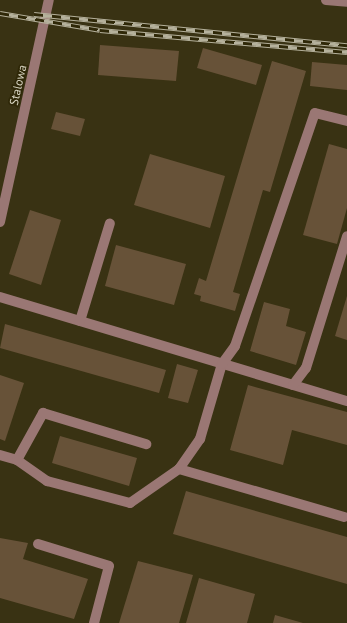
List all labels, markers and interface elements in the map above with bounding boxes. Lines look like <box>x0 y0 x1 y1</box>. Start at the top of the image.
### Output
street label: Stalowa <box>6 63 30 107</box>

